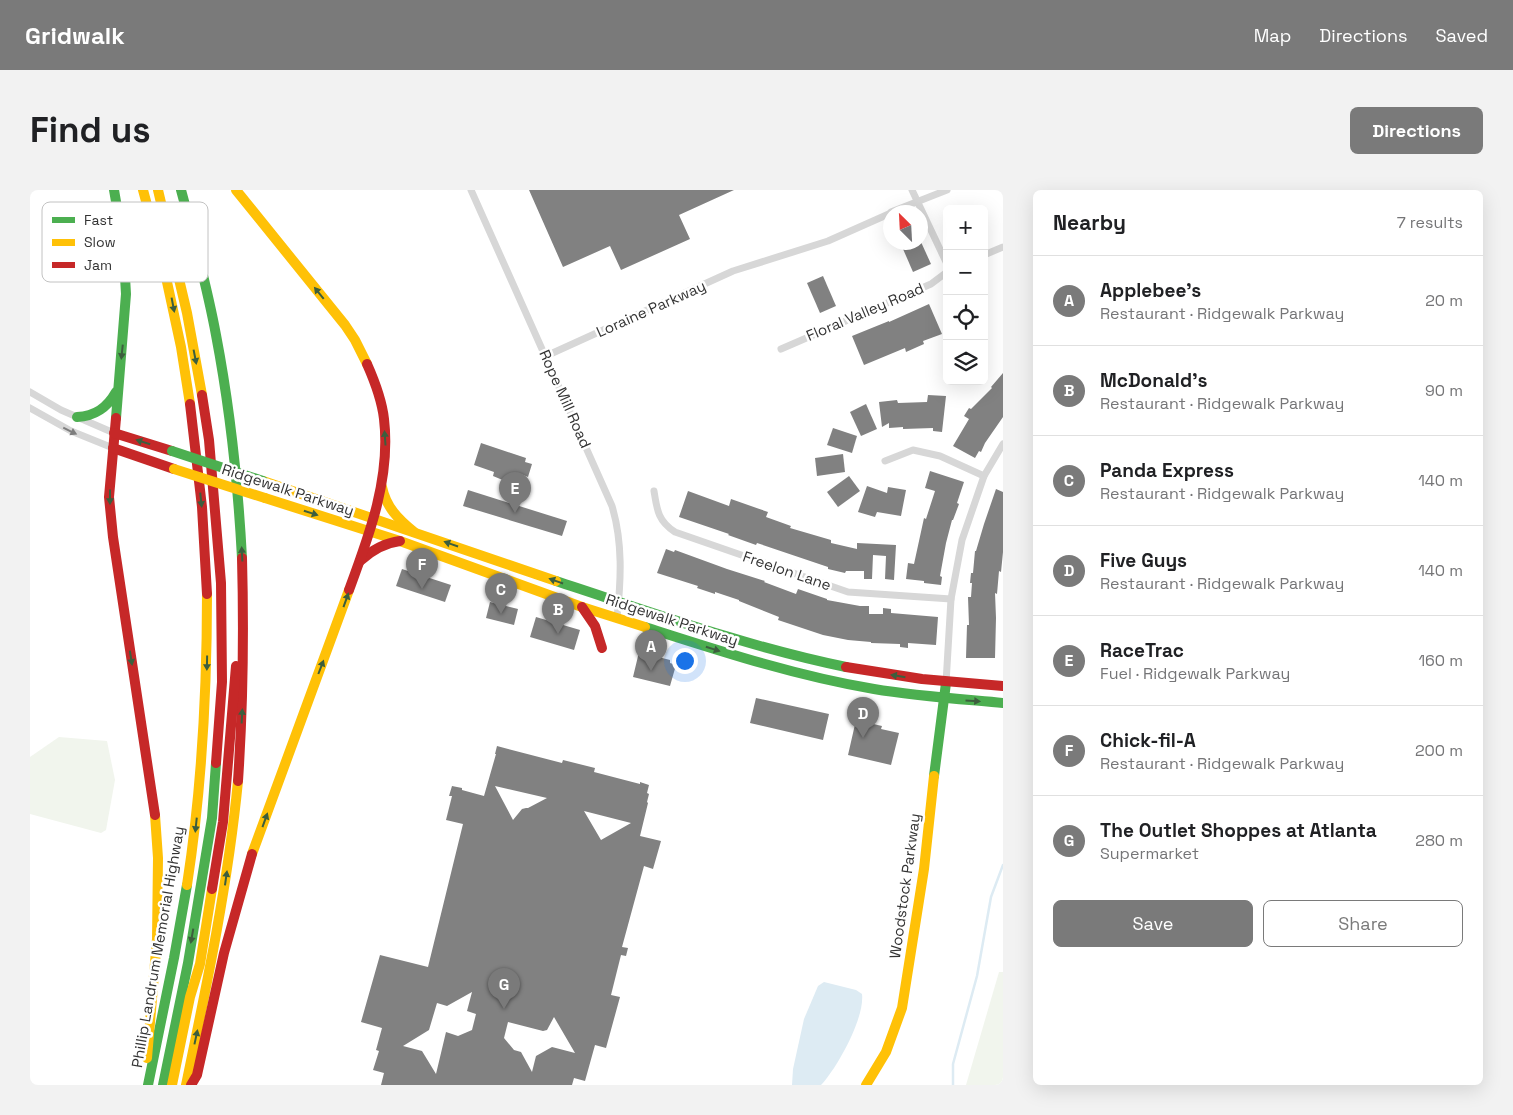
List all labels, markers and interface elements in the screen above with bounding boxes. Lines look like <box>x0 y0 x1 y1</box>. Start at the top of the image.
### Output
text: Gridwalk <box>25 20 125 51</box>
text: Map <box>1254 24 1291 47</box>
text: Directions <box>1319 24 1408 47</box>
text: Saved <box>1436 24 1488 47</box>
button: Directions <box>1350 107 1483 154</box>
text: Find us <box>30 108 151 152</box>
legend <box>42 202 208 282</box>
north arrow <box>883 205 928 250</box>
map controls <box>943 205 988 385</box>
button: + <box>943 205 988 250</box>
text: Nearby <box>1053 209 1126 236</box>
text: Fast <box>84 211 113 229</box>
text: 7 results <box>1397 212 1463 233</box>
text: Slow <box>84 233 116 251</box>
button: − <box>943 250 988 295</box>
text: Jam <box>84 256 112 274</box>
street label: Loraine Parkway <box>593 276 708 341</box>
street label: Floral Valley Road <box>803 278 926 345</box>
text: Applebee's <box>1100 278 1201 303</box>
one-way arrow <box>314 287 325 300</box>
text: A <box>1064 290 1074 311</box>
text: 20 m <box>1425 290 1463 311</box>
button: locate <box>943 295 988 340</box>
one-way arrow <box>169 297 177 313</box>
text: Restaurant · Ridgewalk Parkway <box>1100 303 1344 324</box>
button: layers <box>943 340 988 385</box>
one-way arrow <box>117 345 125 361</box>
street label: Rope Mill Road <box>535 347 596 451</box>
one-way arrow <box>192 350 200 366</box>
text: McDonald's <box>1100 368 1207 393</box>
text: B <box>1064 380 1074 401</box>
text: 90 m <box>1425 380 1463 401</box>
text: Restaurant · Ridgewalk Parkway <box>1100 393 1344 414</box>
one-way arrow <box>63 427 77 435</box>
one-way arrow <box>380 430 388 446</box>
one-way arrow <box>135 438 150 446</box>
text: Panda Express <box>1100 458 1234 483</box>
street label: Ridgewalk Parkway <box>220 459 357 520</box>
text: C <box>1064 470 1074 491</box>
text: 140 m <box>1418 470 1463 491</box>
pin: E <box>499 472 531 513</box>
text: Restaurant · Ridgewalk Parkway <box>1100 483 1344 504</box>
one-way arrow <box>106 489 114 505</box>
one-way arrow <box>198 493 206 509</box>
one-way arrow <box>304 510 319 518</box>
one-way arrow <box>443 540 458 547</box>
one-way arrow <box>237 545 245 561</box>
street label: Freelon Lane <box>741 547 834 595</box>
pin: F <box>406 548 438 589</box>
text: Five Guys <box>1100 548 1187 573</box>
text: D <box>1064 560 1074 581</box>
text: 140 m <box>1418 560 1463 581</box>
pin: C <box>485 573 517 614</box>
text: Restaurant · Ridgewalk Parkway <box>1100 573 1344 594</box>
one-way arrow <box>548 576 563 584</box>
street label: Ridgewalk Parkway <box>604 589 741 650</box>
one-way arrow <box>342 592 350 607</box>
pin: B <box>542 593 574 634</box>
pin: A <box>635 630 667 671</box>
text: RaceTrac <box>1100 638 1184 663</box>
one-way arrow <box>706 645 721 653</box>
your location <box>672 648 698 674</box>
one-way arrow <box>127 650 135 666</box>
text: E <box>1065 650 1073 671</box>
text: 160 m <box>1418 650 1463 671</box>
one-way arrow <box>203 655 211 671</box>
one-way arrow <box>317 659 325 674</box>
text: Fuel · Ridgewalk Parkway <box>1100 663 1290 684</box>
one-way arrow <box>890 672 906 680</box>
pin: D <box>847 697 879 738</box>
one-way arrow <box>966 697 982 705</box>
one-way arrow <box>238 708 246 724</box>
text: Chick-fil-A <box>1100 728 1196 753</box>
text: F <box>1065 740 1073 761</box>
text: 200 m <box>1415 740 1463 761</box>
text: Restaurant · Ridgewalk Parkway <box>1100 753 1344 774</box>
one-way arrow <box>262 812 269 827</box>
street label: Woodstock Parkway <box>885 812 924 960</box>
one-way arrow <box>192 817 200 833</box>
text: The Outlet Shoppes at Atlanta <box>1100 818 1377 843</box>
street label: Phillip Landrum Memorial Highway <box>127 825 188 1069</box>
text: G <box>1064 830 1074 851</box>
text: 280 m <box>1415 830 1463 851</box>
text: Supermarket <box>1100 843 1199 864</box>
one-way arrow <box>222 869 230 885</box>
button: Save <box>1053 900 1253 947</box>
button: Share <box>1263 900 1463 947</box>
one-way arrow <box>188 928 196 944</box>
pin: G <box>488 968 520 1009</box>
one-way arrow <box>192 1030 200 1045</box>

